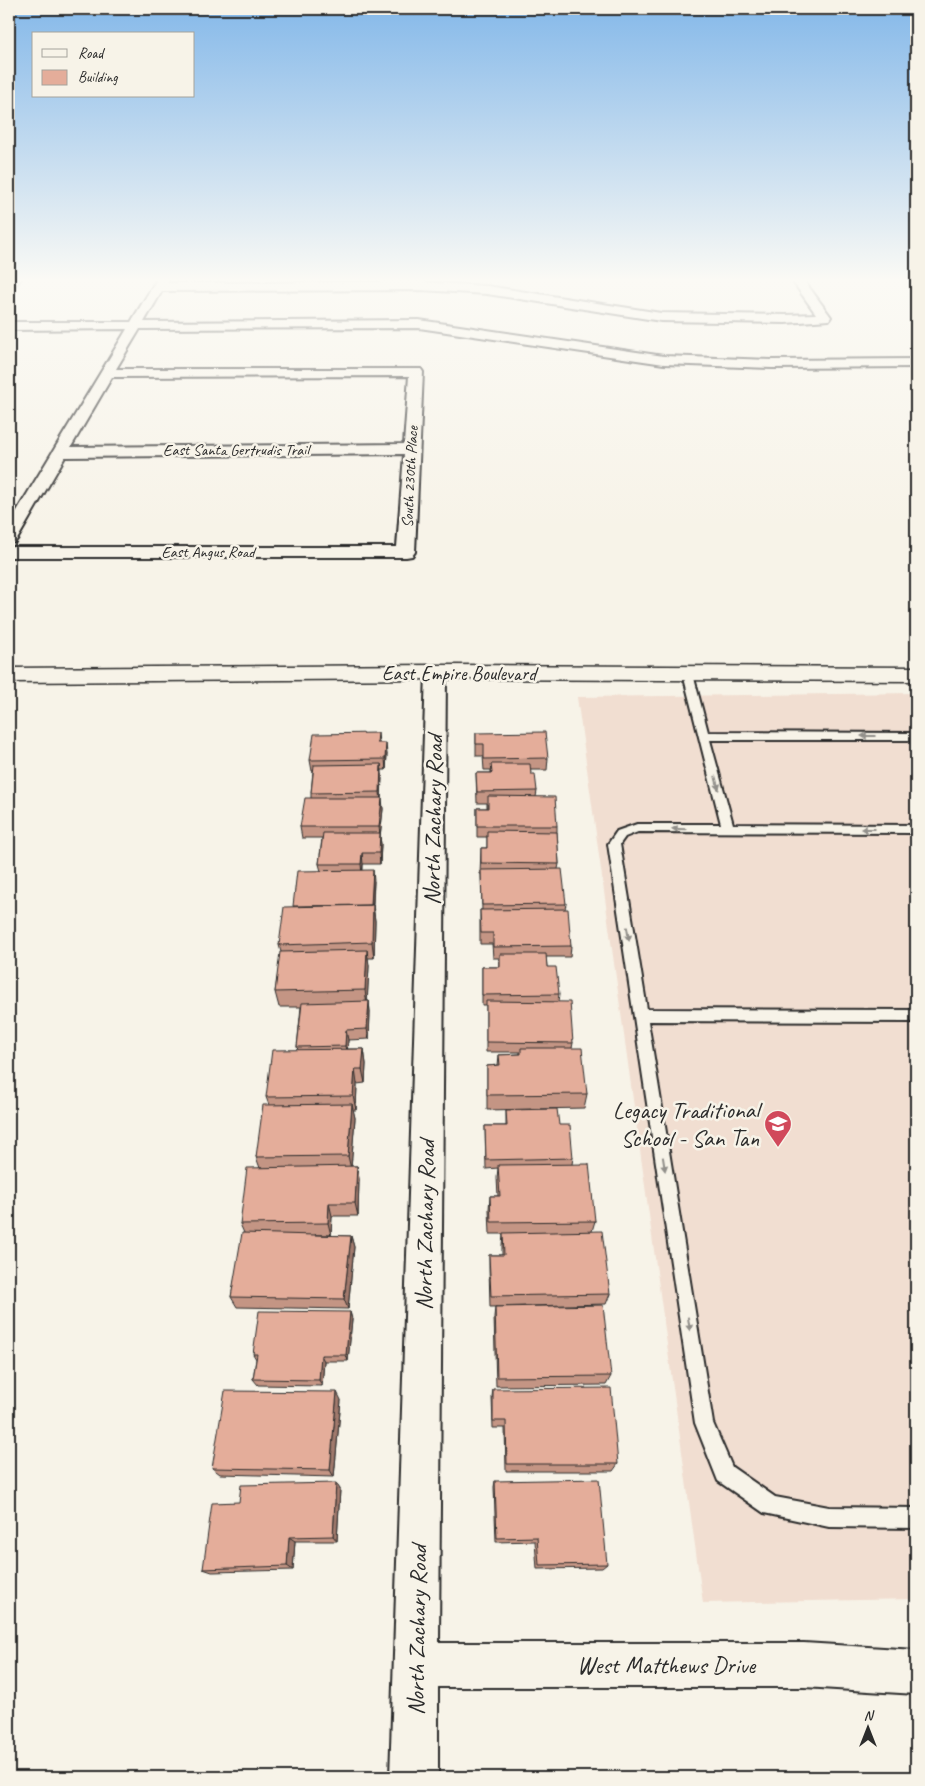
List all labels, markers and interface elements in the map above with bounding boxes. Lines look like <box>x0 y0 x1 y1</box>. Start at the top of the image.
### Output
legend <box>32 32 195 98</box>
text: Road <box>78 44 105 63</box>
text: Building <box>78 68 118 87</box>
street label: South 230th Place <box>397 424 423 528</box>
street label: East Santa Gertrudis Trail <box>163 440 312 460</box>
street label: East Angus Road <box>161 542 257 562</box>
street label: East Empire Boulevard <box>382 661 539 686</box>
street label: North Zachary Road <box>417 731 450 905</box>
one-way arrow <box>859 732 875 740</box>
one-way arrow <box>713 775 721 790</box>
one-way arrow <box>671 825 687 833</box>
one-way arrow <box>859 825 875 833</box>
one-way arrow <box>625 926 633 942</box>
place label: Legacy Traditional School - San Tan <box>613 1095 763 1153</box>
school or university icon: Legacy Traditional School - San Tan <box>763 1109 793 1148</box>
street label: North Zachary Road <box>409 1136 442 1310</box>
one-way arrow <box>660 1156 668 1172</box>
one-way arrow <box>685 1317 693 1333</box>
street label: North Zachary Road <box>401 1541 434 1715</box>
street label: West Matthews Drive <box>577 1650 757 1680</box>
north arrow <box>842 1704 892 1754</box>
text: N <box>864 1707 875 1724</box>

